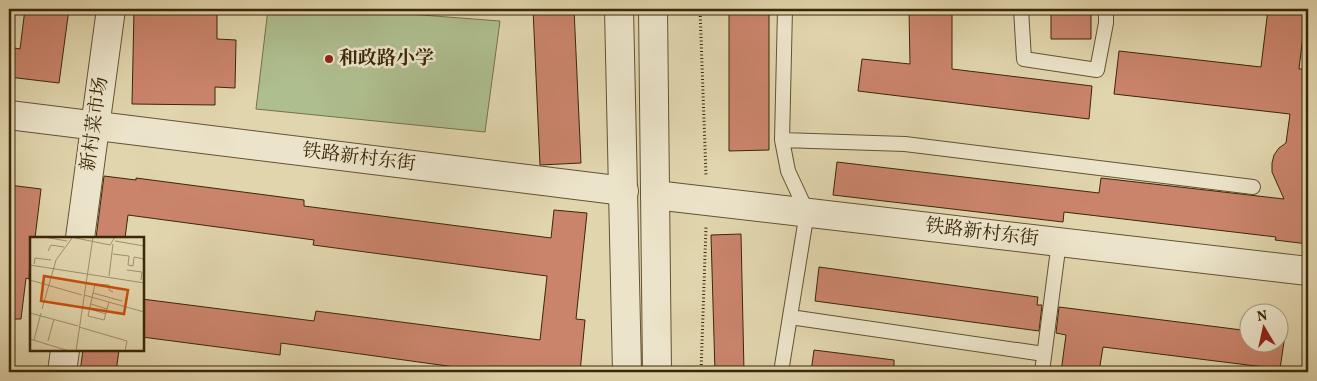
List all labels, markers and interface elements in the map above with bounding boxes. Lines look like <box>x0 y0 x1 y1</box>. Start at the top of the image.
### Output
place label: 和政路小学 <box>339 46 434 72</box>
marker: 和政路小学 <box>323 53 335 65</box>
street label: 新村菜市场 <box>76 75 114 173</box>
street label: 铁路新村东街 <box>301 138 417 178</box>
street label: 铁路新村东街 <box>924 213 1040 253</box>
inset map <box>30 237 144 351</box>
north arrow <box>1240 304 1290 354</box>
text: N <box>1256 306 1269 327</box>

